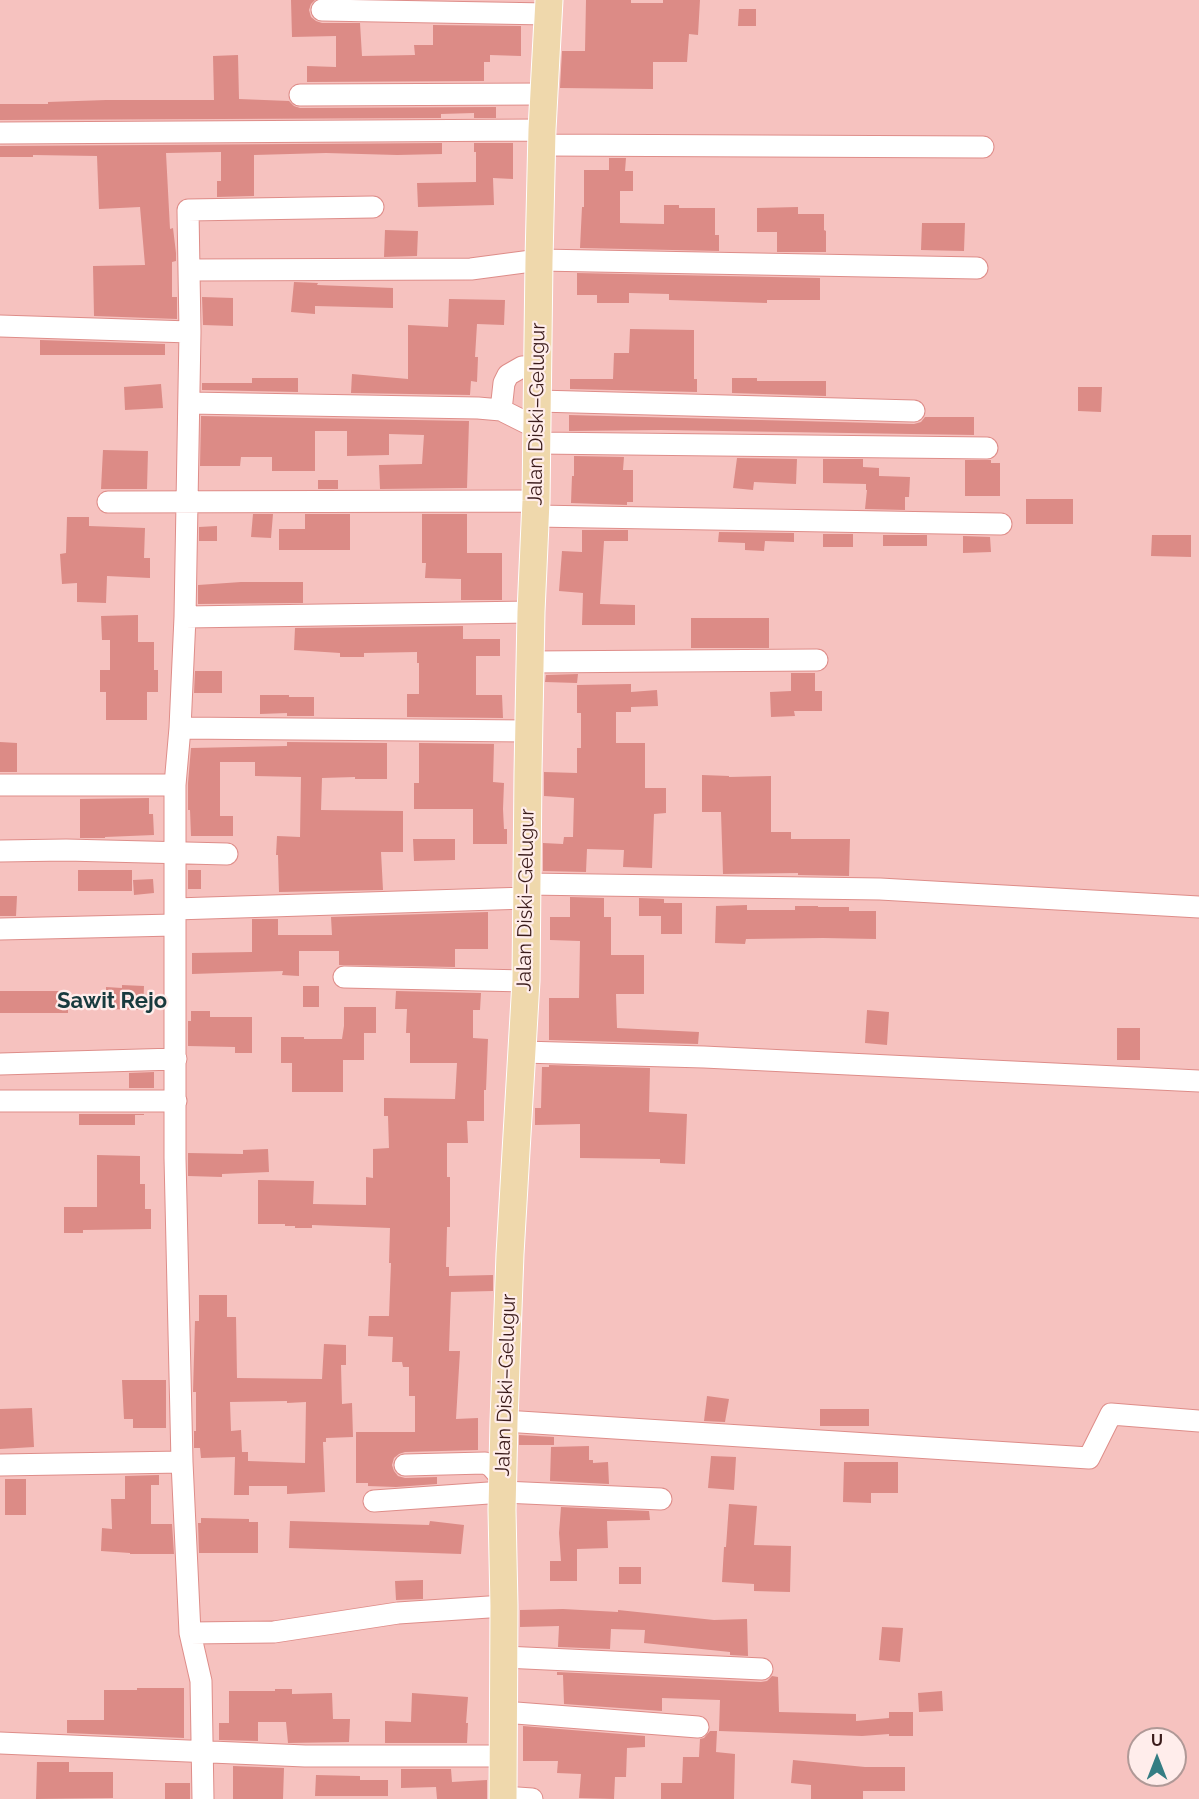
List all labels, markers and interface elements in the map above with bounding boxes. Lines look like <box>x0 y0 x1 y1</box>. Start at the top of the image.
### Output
street label: Jalan Diski–Gelugur <box>523 322 551 506</box>
street label: Jalan Diski–Gelugur <box>512 808 540 992</box>
district label: Sawit Rejo <box>57 988 167 1014</box>
street label: Jalan Diski–Gelugur <box>491 1293 521 1477</box>
north arrow <box>1127 1727 1187 1787</box>
text: U <box>1151 1731 1163 1750</box>

